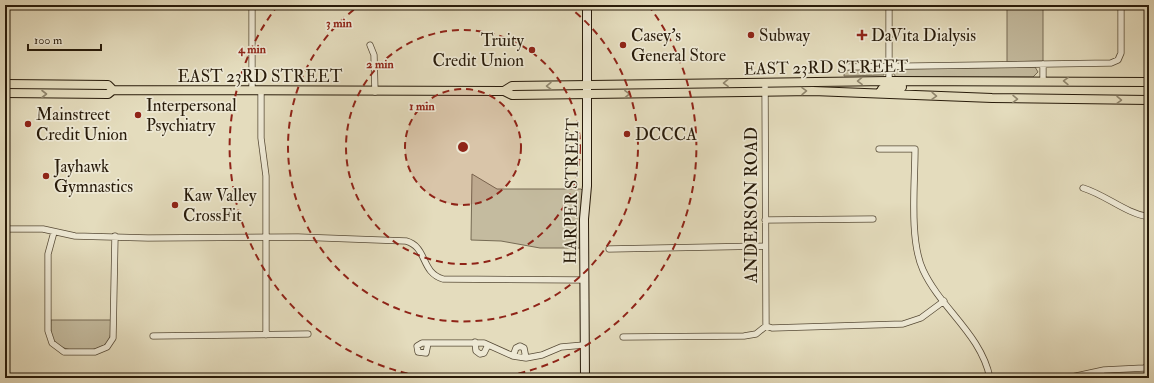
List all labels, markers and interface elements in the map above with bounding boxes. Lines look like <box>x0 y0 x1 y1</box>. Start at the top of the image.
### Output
text: 3 min <box>326 16 353 31</box>
place label: Casey's General Store <box>631 25 726 66</box>
place label: Subway <box>759 25 811 47</box>
place label: DaVita Dialysis <box>871 25 976 47</box>
scale bar <box>28 26 101 52</box>
marker: DaVita Dialysis <box>856 29 868 41</box>
place label: Truity Credit Union <box>432 30 525 71</box>
marker: Subway <box>746 30 756 40</box>
text: 100 m <box>34 33 63 48</box>
marker: Casey's General Store <box>618 40 628 50</box>
text: 4 min <box>237 42 267 57</box>
marker: Truity Credit Union <box>527 45 537 55</box>
street label: EAST 23RD STREET <box>743 56 909 79</box>
text: 2 min <box>366 57 394 72</box>
street label: EAST 23RD STREET <box>178 66 343 87</box>
one-way arrow <box>857 77 863 86</box>
one-way arrow <box>1063 77 1069 85</box>
one-way arrow <box>723 79 729 88</box>
one-way arrow <box>546 82 552 90</box>
one-way arrow <box>801 87 807 96</box>
one-way arrow <box>41 90 47 98</box>
one-way arrow <box>624 90 630 98</box>
one-way arrow <box>931 92 937 100</box>
one-way arrow <box>1012 94 1018 103</box>
place label: Interpersonal Psychiatry <box>146 95 237 137</box>
one-way arrow <box>1116 96 1122 104</box>
text: 1 min <box>409 99 436 114</box>
place label: Mainstreet Credit Union <box>36 104 128 145</box>
marker: Interpersonal Psychiatry <box>133 110 143 120</box>
street label: HARPER STREET <box>560 117 583 264</box>
marker: Mainstreet Credit Union <box>23 119 33 129</box>
place label: DCCCA <box>635 124 697 145</box>
street label: ANDERSON ROAD <box>741 127 762 284</box>
marker: DCCCA <box>622 129 632 139</box>
centre of rings <box>456 140 470 154</box>
place label: Jayhawk Gymnastics <box>53 156 133 198</box>
marker: Jayhawk Gymnastics <box>41 171 51 181</box>
place label: Kaw Valley CrossFit <box>183 185 257 226</box>
marker: Kaw Valley CrossFit <box>170 200 180 210</box>

